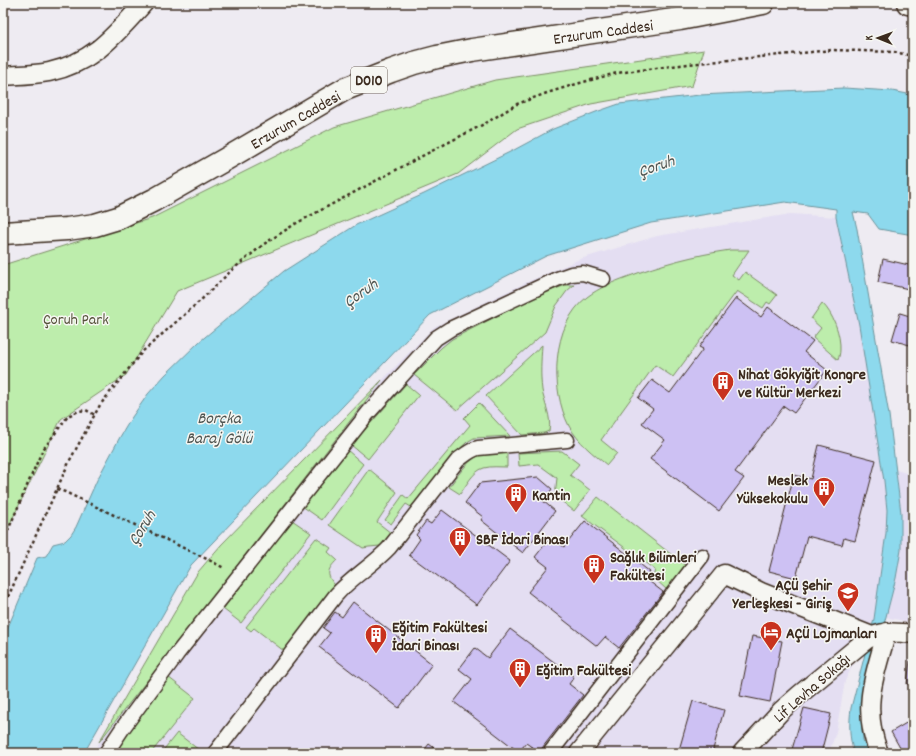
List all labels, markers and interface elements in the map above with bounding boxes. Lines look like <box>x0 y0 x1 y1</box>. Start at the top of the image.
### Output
street label: Erzurum Caddesi <box>552 15 655 52</box>
north arrow <box>858 18 898 58</box>
text: K <box>862 35 878 41</box>
road number: D010 <box>351 67 387 93</box>
street label: Erzurum Caddesi <box>247 86 346 156</box>
water label: Çoruh <box>636 150 679 185</box>
water label: Çoruh <box>340 273 385 315</box>
park label: Çoruh Park <box>43 309 109 332</box>
place label: Nihat Gökyiğit Kongre ve Kültür Merkezi <box>738 364 866 405</box>
building icon: Nihat Gökyiğit Kongre ve Kültür Merkezi <box>710 369 736 402</box>
water label: Borçka Baraj Gölü <box>186 408 254 452</box>
place label: Meslek Yüksekokulu <box>736 470 808 511</box>
building icon: Meslek Yüksekokulu <box>811 475 837 508</box>
building icon: Kantin <box>503 481 529 514</box>
place label: Kantin <box>532 485 571 508</box>
water label: Çoruh <box>124 506 164 551</box>
building icon: SBF İdari Binası <box>447 525 473 558</box>
place label: SBF İdari Binası <box>476 529 569 552</box>
place label: Sağlık Bilimleri Fakültesi <box>610 547 697 588</box>
building icon: Sağlık Bilimleri Fakültesi <box>581 552 607 585</box>
place label: AÇÜ Şehir Yerleşkesi - Giriş <box>732 575 833 616</box>
school or university icon: AÇÜ Şehir Yerleşkesi - Giriş <box>835 580 861 613</box>
place label: Eğitim Fakültesi İdari Binası <box>392 617 487 658</box>
hotel icon: AÇÜ Lojmanları <box>758 619 784 652</box>
building icon: Eğitim Fakültesi İdari Binası <box>363 622 389 655</box>
place label: AÇÜ Lojmanları <box>786 623 877 646</box>
street label: Lif Levha Sokağı <box>769 649 856 729</box>
building icon: Eğitim Fakültesi <box>507 656 533 689</box>
place label: Eğitim Fakültesi <box>536 660 631 683</box>

